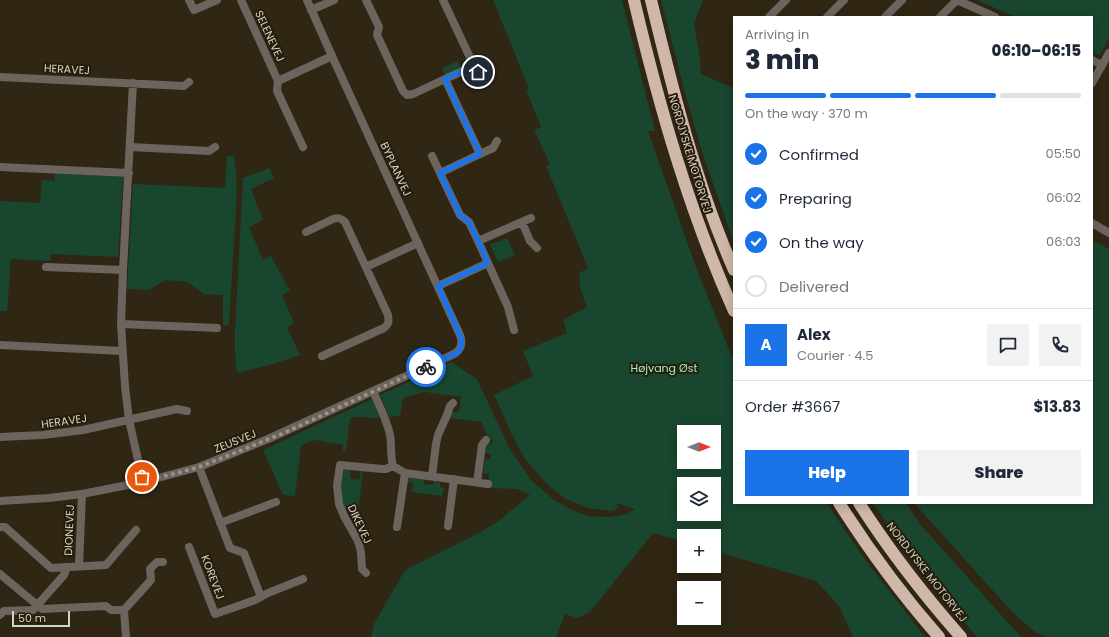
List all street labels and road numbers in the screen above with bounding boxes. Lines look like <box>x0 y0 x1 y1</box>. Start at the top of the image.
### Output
street label: SELENEVEJ <box>251 8 289 64</box>
street label: HERAVEJ <box>43 60 91 78</box>
street label: NORDJYSKE MOTORVEJ <box>664 93 716 215</box>
street label: BYPLANVEJ <box>376 139 416 199</box>
street label: HERAVEJ <box>40 410 88 432</box>
street label: ZEUSVEJ <box>211 425 259 457</box>
street label: DIKEVEJ <box>344 502 376 546</box>
street label: DIONEVEJ <box>60 504 78 556</box>
street label: NORDJYSKE MOTORVEJ <box>883 519 971 625</box>
street label: KOREVEJ <box>197 552 229 602</box>

